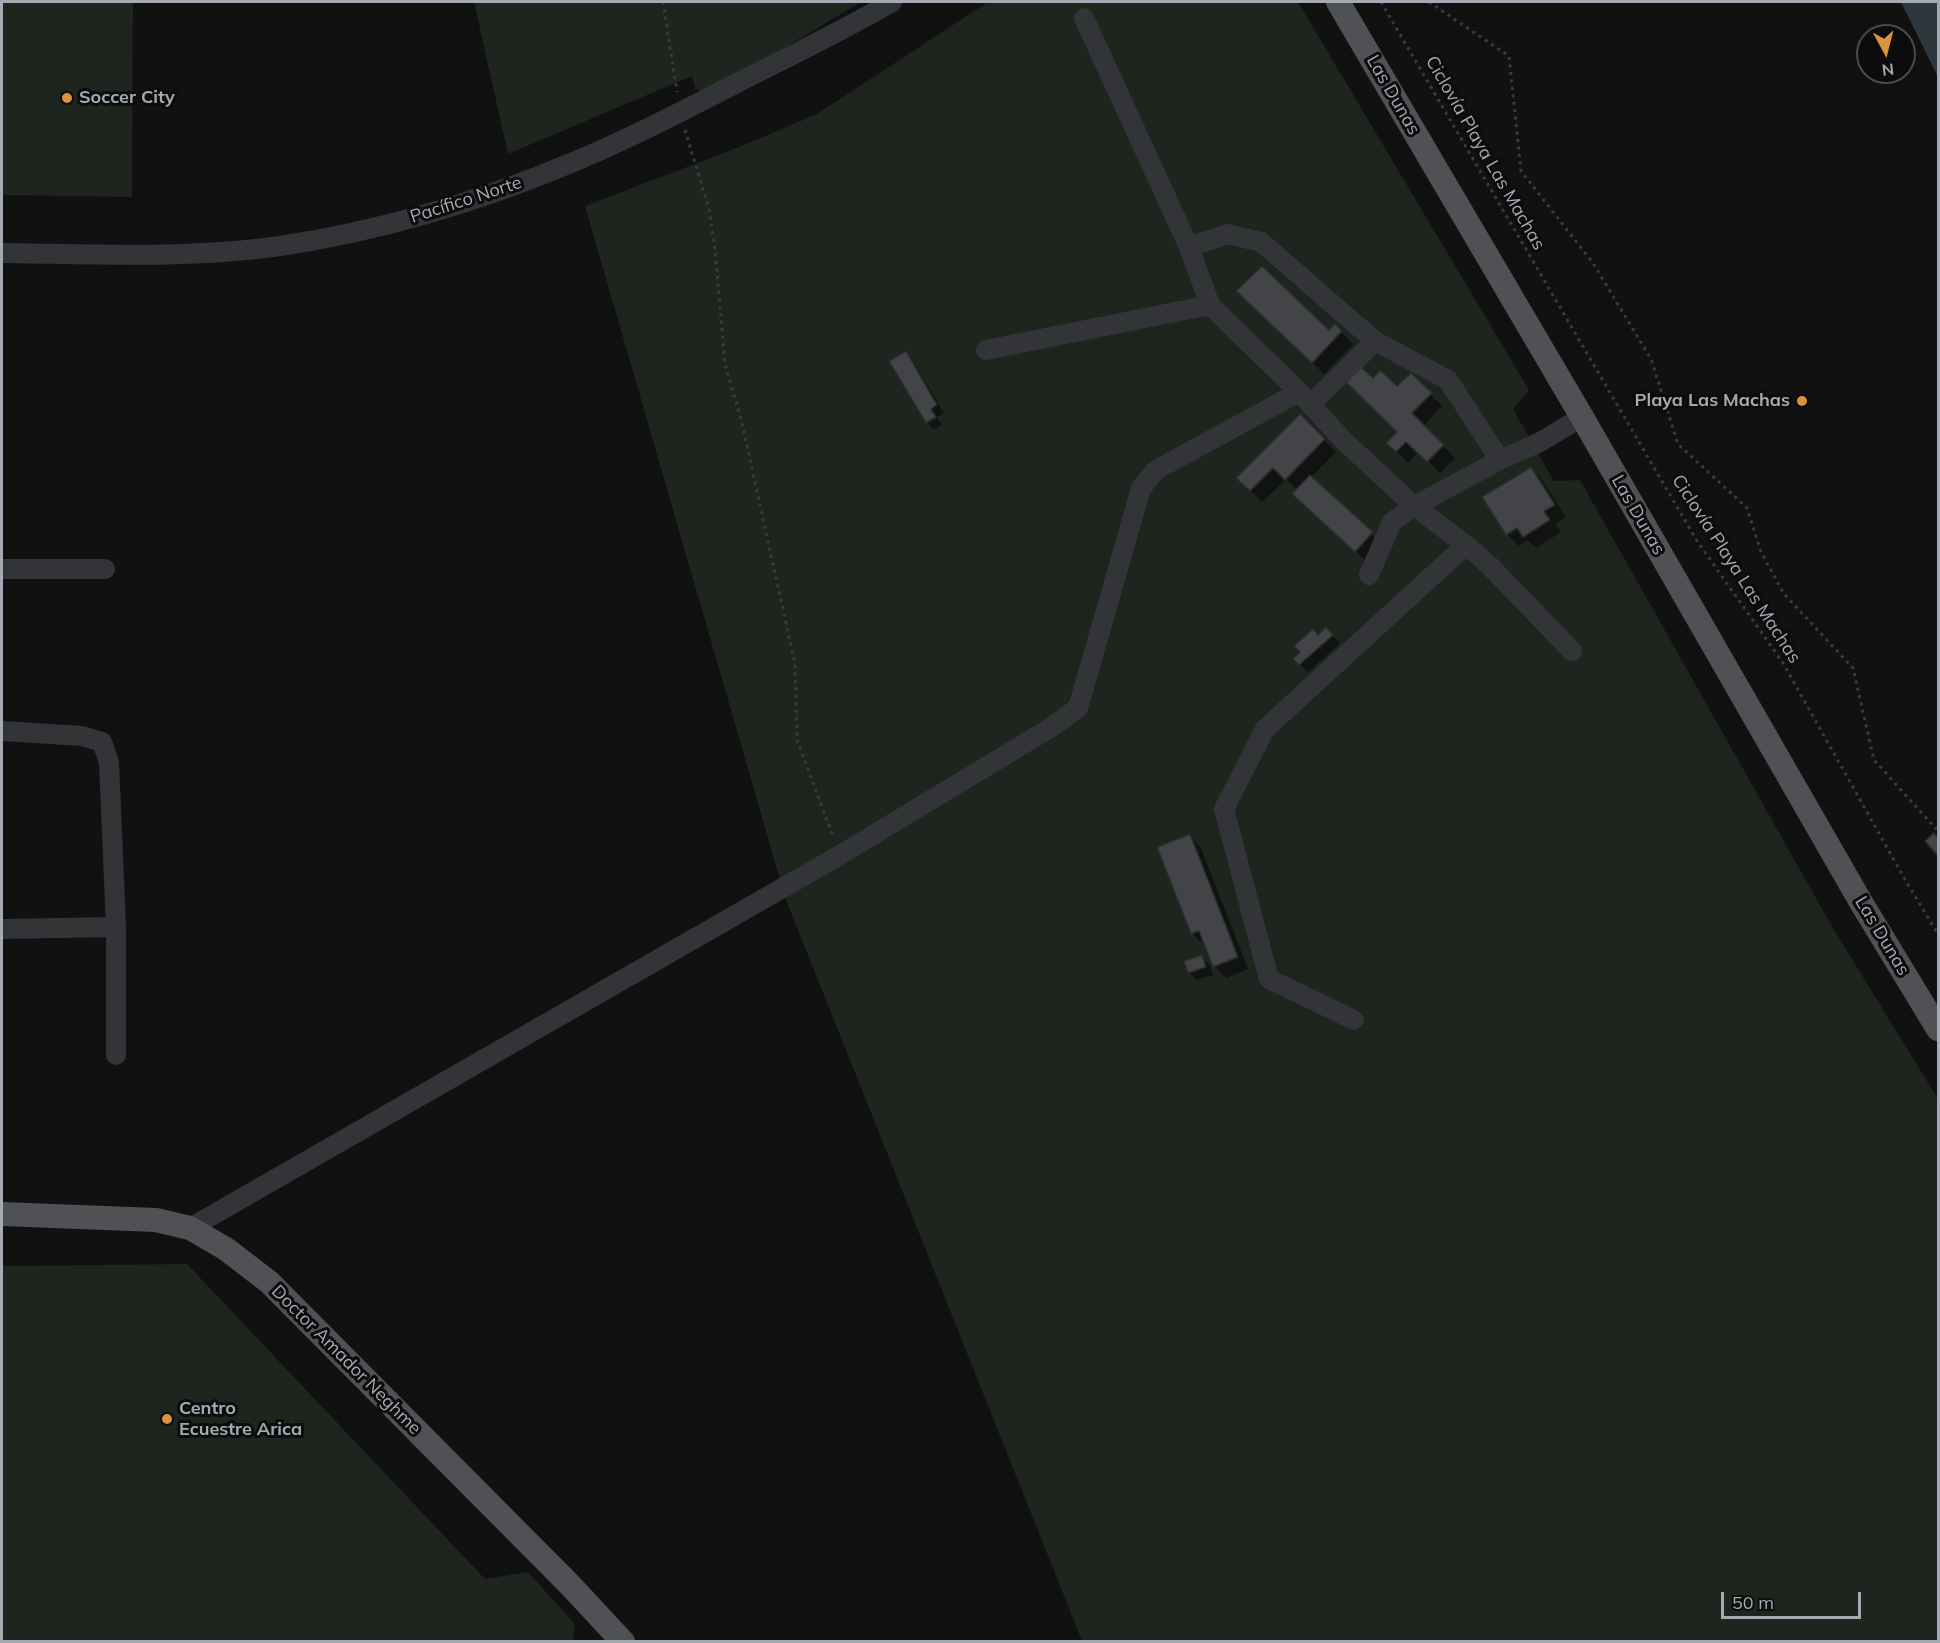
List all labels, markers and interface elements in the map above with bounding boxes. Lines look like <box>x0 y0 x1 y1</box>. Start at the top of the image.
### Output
north arrow <box>1856 24 1916 84</box>
street label: Las Dunas <box>1362 51 1424 139</box>
street label: Ciclovía Playa Las Machas <box>1421 52 1549 254</box>
text: N <box>1881 59 1895 81</box>
place label: Soccer City <box>79 87 175 109</box>
marker: Soccer City <box>60 91 74 105</box>
street label: Pacífico Norte <box>407 172 525 228</box>
place label: Playa Las Machas <box>1634 390 1790 412</box>
marker: Playa Las Machas <box>1795 394 1809 408</box>
street label: Las Dunas <box>1607 471 1669 559</box>
street label: Ciclovía Playa Las Machas <box>1667 471 1805 667</box>
street label: Las Dunas <box>1850 893 1914 979</box>
street label: Doctor Amador Neghme <box>267 1281 425 1439</box>
place label: Centro Ecuestre Arica <box>179 1398 302 1440</box>
marker: Centro Ecuestre Arica <box>160 1412 174 1426</box>
scale bar <box>1724 1580 1864 1618</box>
text: 50 m <box>1732 1591 1774 1614</box>

